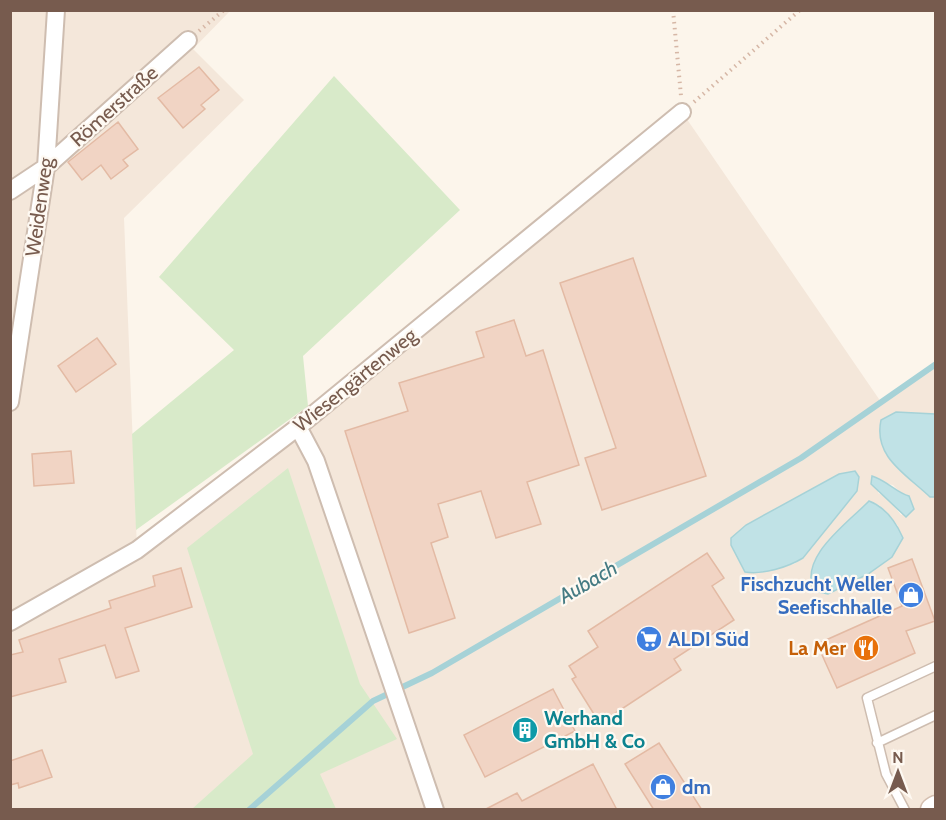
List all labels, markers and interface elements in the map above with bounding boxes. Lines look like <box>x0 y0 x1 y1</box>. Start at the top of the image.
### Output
street label: Römerstraße <box>65 61 163 151</box>
street label: Weidenweg <box>20 155 58 258</box>
street label: Wiesengärtenweg <box>289 322 422 437</box>
water label: Aubach <box>553 555 622 609</box>
place label: Fischzucht Weller Seefischhalle <box>740 572 892 619</box>
shop icon: Fischzucht Weller Seefischhalle <box>896 580 926 610</box>
supermarket icon: ALDI Süd <box>634 624 664 654</box>
place label: ALDI Süd <box>668 627 749 651</box>
restaurant icon: La Mer <box>851 633 881 663</box>
place label: La Mer <box>788 636 846 660</box>
place label: Werhand GmbH & Co <box>544 706 645 753</box>
building icon: Werhand GmbH & Co <box>510 715 540 745</box>
north arrow <box>868 742 928 802</box>
text: N <box>892 748 904 767</box>
shop icon: dm <box>648 772 678 802</box>
place label: dm <box>682 775 711 799</box>

